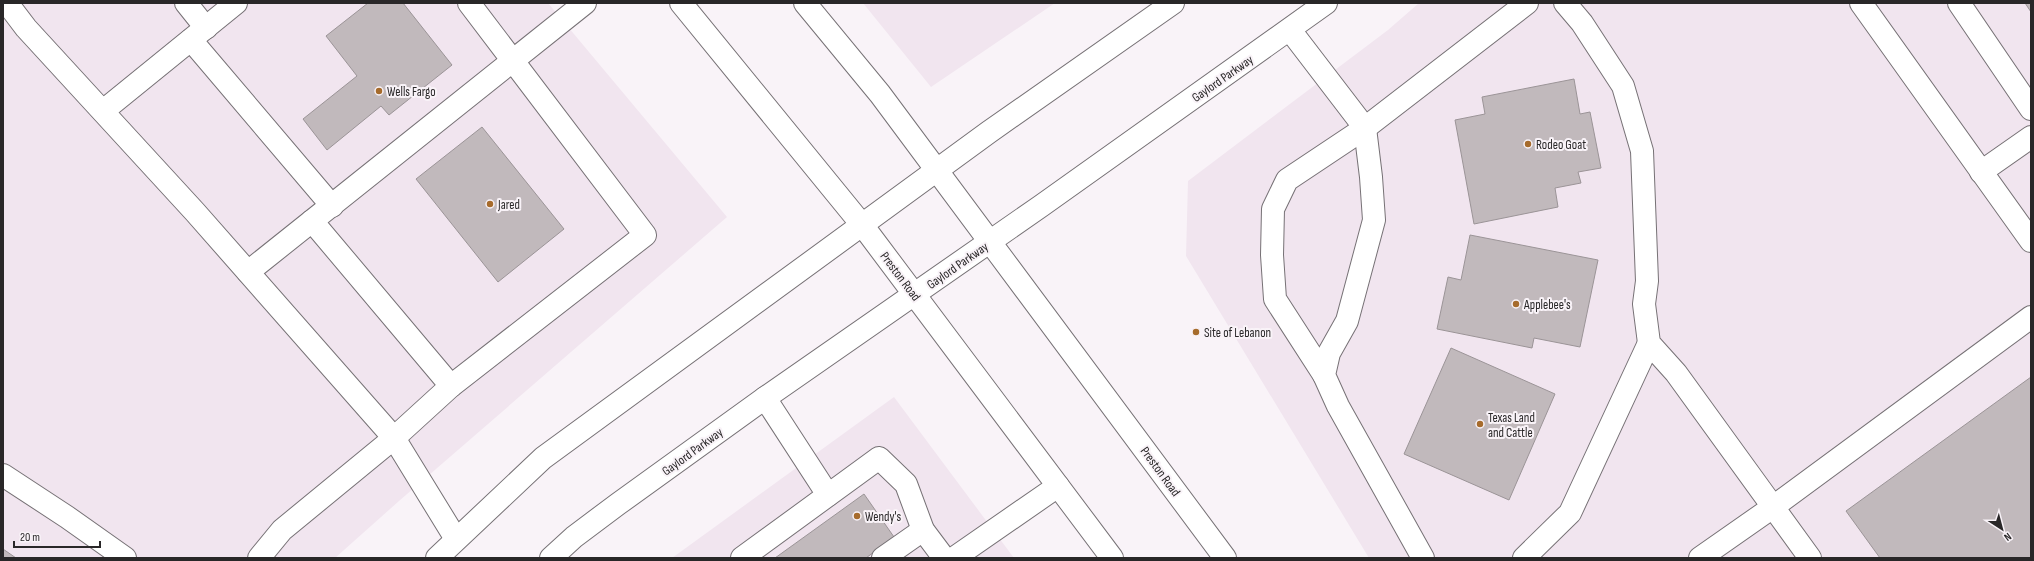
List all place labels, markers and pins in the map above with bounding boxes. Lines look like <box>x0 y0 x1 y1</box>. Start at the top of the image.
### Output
place label: Wells Fargo <box>387 84 436 100</box>
marker: Wells Fargo <box>374 86 384 96</box>
place label: Rodeo Goat <box>1536 137 1586 153</box>
marker: Rodeo Goat <box>1523 139 1533 149</box>
place label: Jared <box>497 197 520 213</box>
marker: Jared <box>485 199 495 209</box>
place label: Applebee's <box>1523 297 1571 313</box>
marker: Applebee's <box>1511 299 1521 309</box>
place label: Site of Lebanon <box>1204 325 1271 341</box>
marker: Site of Lebanon <box>1191 327 1201 337</box>
place label: Texas Land and Cattle <box>1488 410 1535 441</box>
marker: Texas Land and Cattle <box>1475 419 1485 429</box>
place label: Wendy's <box>865 509 902 525</box>
marker: Wendy's <box>852 511 862 521</box>

